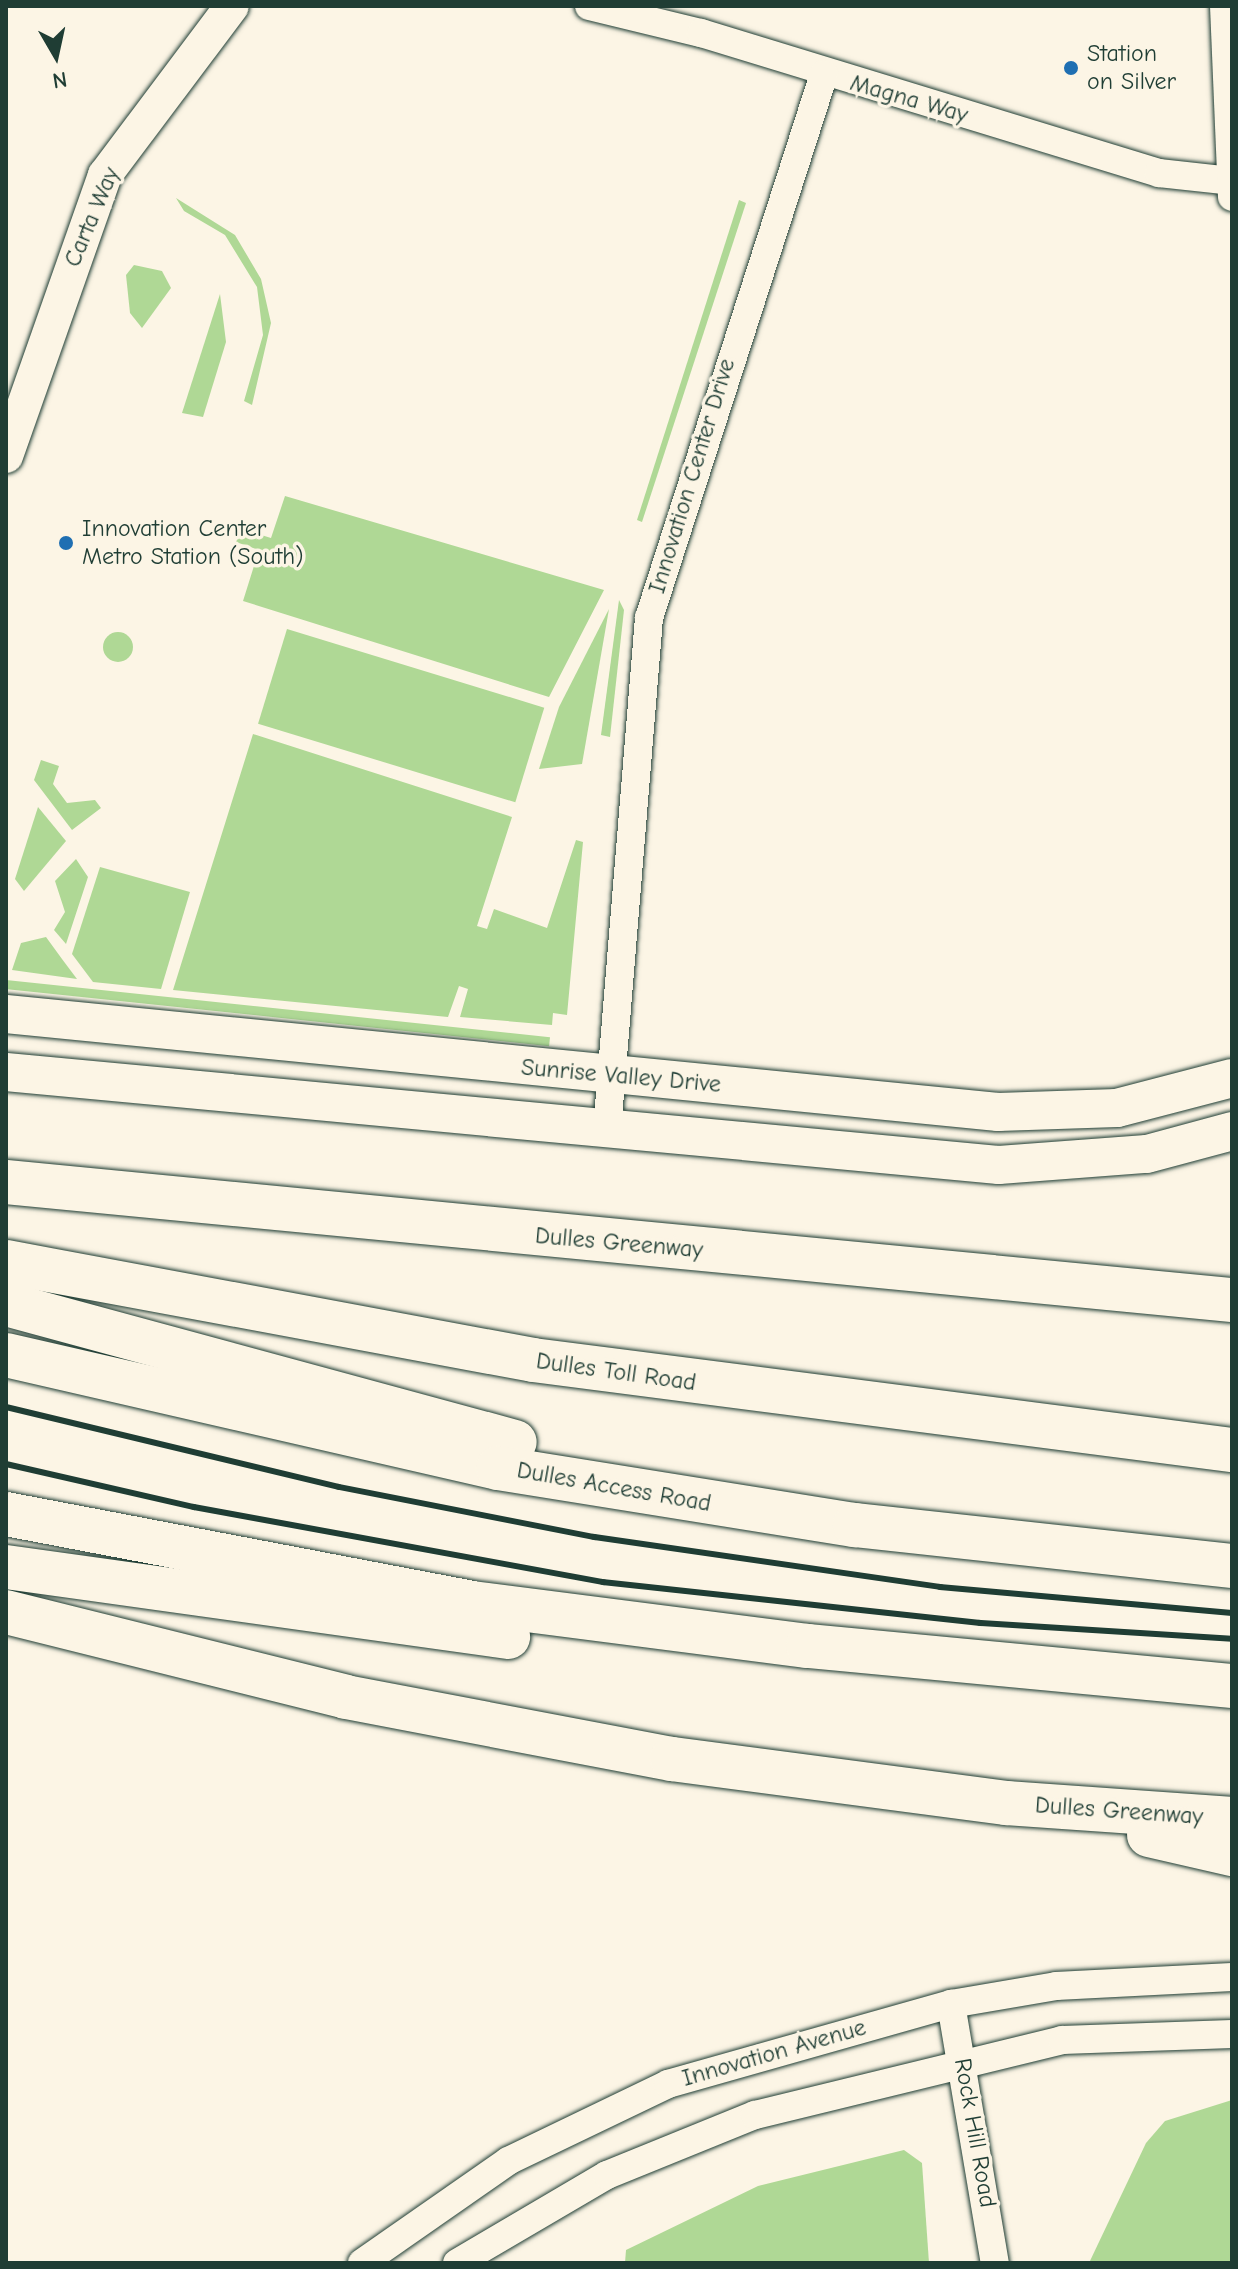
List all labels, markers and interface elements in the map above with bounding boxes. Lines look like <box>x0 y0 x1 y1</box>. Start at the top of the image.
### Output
north arrow <box>16 16 96 96</box>
place label: Station on Silver <box>1087 40 1176 96</box>
marker: Station on Silver <box>1062 59 1080 77</box>
text: N <box>51 66 69 94</box>
street label: Magna Way <box>847 68 971 130</box>
street label: Carta Way <box>58 163 126 271</box>
street label: Innovation Center Drive <box>643 355 741 597</box>
place label: Innovation Center Metro Station (South) <box>82 515 303 571</box>
marker: Innovation Center Metro Station (South) <box>57 534 75 552</box>
street label: Sunrise Valley Drive <box>520 1053 722 1099</box>
street label: Dulles Greenway <box>534 1221 704 1265</box>
street label: Dulles Toll Road <box>534 1347 698 1397</box>
street label: Dulles Access Road <box>515 1456 713 1518</box>
street label: Dulles Greenway <box>1034 1791 1204 1831</box>
street label: Innovation Avenue <box>679 2013 869 2093</box>
street label: Rock Hill Road <box>948 2056 1002 2210</box>

